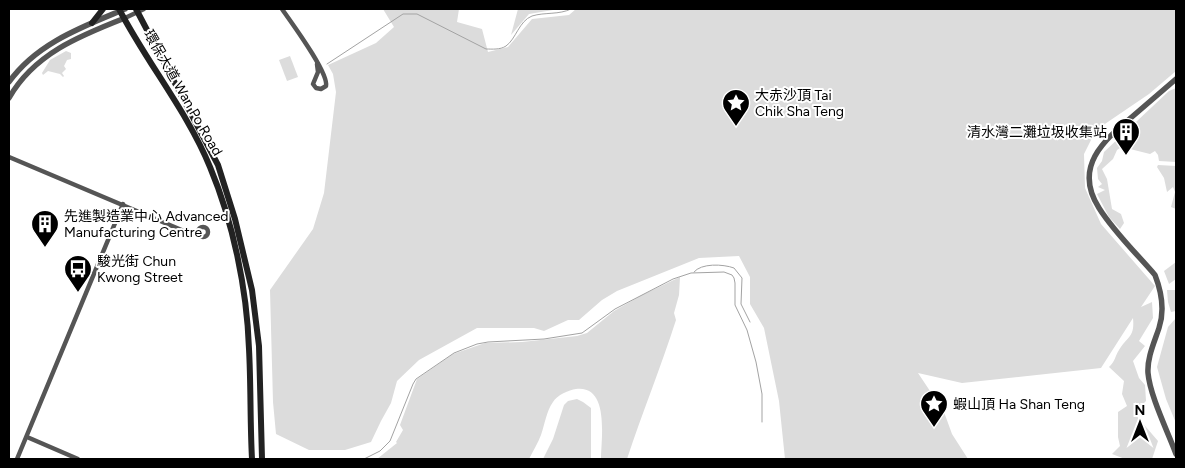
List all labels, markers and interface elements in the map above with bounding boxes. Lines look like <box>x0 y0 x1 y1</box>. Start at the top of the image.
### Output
street label: 環保大道 Wan Po Road <box>140 27 226 159</box>
place label: 大赤沙頂 Tai Chik Sha Teng <box>755 87 844 120</box>
place icon: 大赤沙頂 Tai Chik Sha Teng <box>721 88 751 127</box>
building icon: 清水灣二灘垃圾收集站 <box>1111 117 1141 156</box>
place label: 清水灣二灘垃圾收集站 <box>967 124 1107 141</box>
place label: 先進製造業中心 Advanced Manufacturing Centre <box>64 208 229 241</box>
building icon: 先進製造業中心 Advanced Manufacturing Centre <box>30 209 60 248</box>
place label: 駿光街 Chun Kwong Street <box>97 253 183 286</box>
bus stop icon: 駿光街 Chun Kwong Street <box>63 254 93 293</box>
place icon: 蝦山頂 Ha Shan Teng <box>919 389 949 428</box>
place label: 蝦山頂 Ha Shan Teng <box>953 396 1085 413</box>
north arrow <box>1115 398 1165 448</box>
text: N <box>1135 402 1145 419</box>

